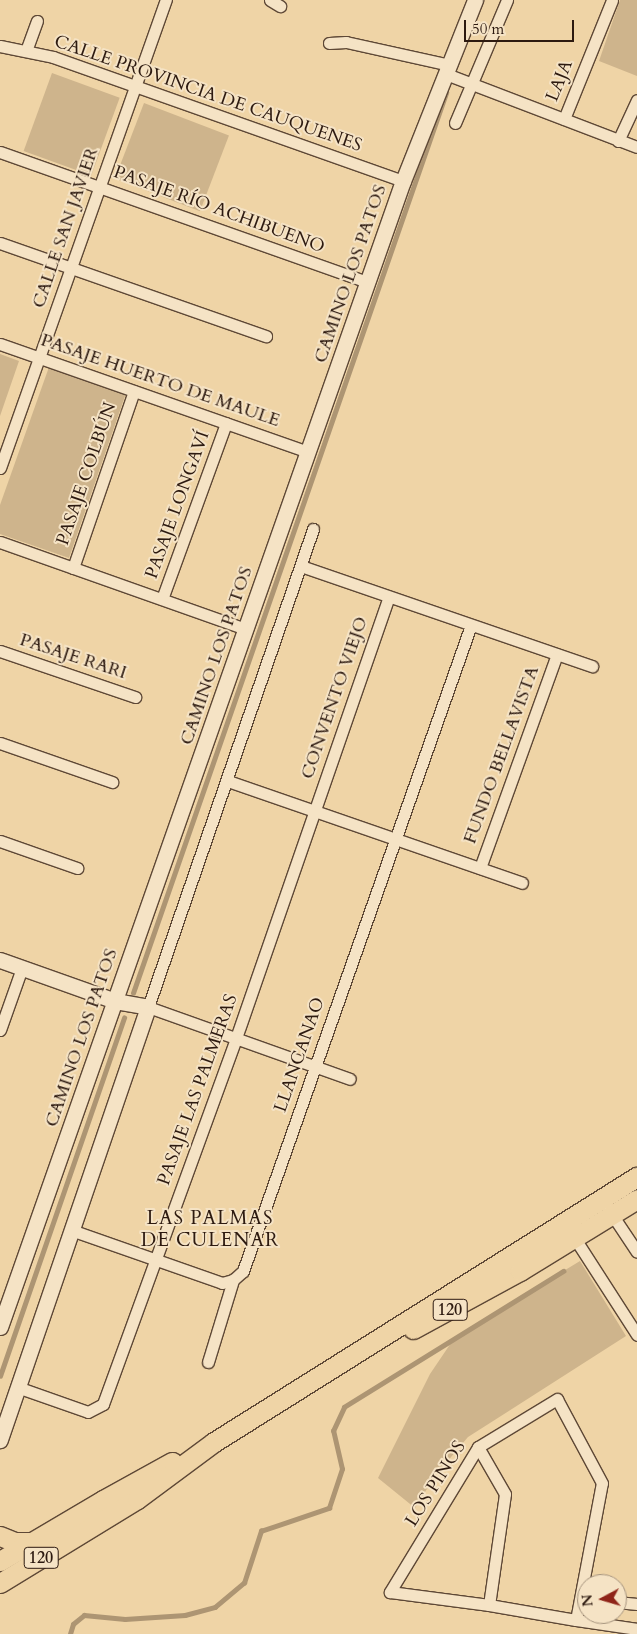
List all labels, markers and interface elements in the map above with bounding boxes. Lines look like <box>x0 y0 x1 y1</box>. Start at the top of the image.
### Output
scale bar <box>467 10 577 42</box>
text: 50 m <box>472 19 504 39</box>
street label: CALLE PROVINCIA DE CAUQUENES <box>51 31 365 157</box>
street label: LAJA <box>542 57 578 105</box>
street label: CALLE SAN JAVIER <box>28 145 104 311</box>
street label: PASAJE RÍO ACHIBUENO <box>111 162 327 258</box>
street label: CAMINO LOS PATOS <box>310 182 392 366</box>
street label: PASAJE HUERTO DE MAULE <box>38 330 282 432</box>
street label: PASAJE COLBÚN <box>52 400 122 548</box>
street label: PASAJE LONGAVÍ <box>141 428 215 582</box>
street label: CAMINO LOS PATOS <box>176 564 258 748</box>
street label: CONVENTO VIEJO <box>297 614 373 782</box>
street label: PASAJE RARI <box>17 630 129 684</box>
street label: FUNDO BELLAVISTA <box>460 663 544 847</box>
street label: CAMINO LOS PATOS <box>41 946 123 1130</box>
street label: PASAJE LAS PALMERAS <box>153 992 243 1188</box>
street label: LLANCANAO <box>270 995 330 1115</box>
district label: LAS PALMAS DE CULENAR <box>140 1208 280 1252</box>
road number: 120 <box>432 1296 468 1324</box>
street label: LOS PINOS <box>401 1437 471 1531</box>
road number: 120 <box>23 1545 58 1572</box>
north arrow <box>577 1574 627 1624</box>
text: N <box>577 1593 598 1608</box>

